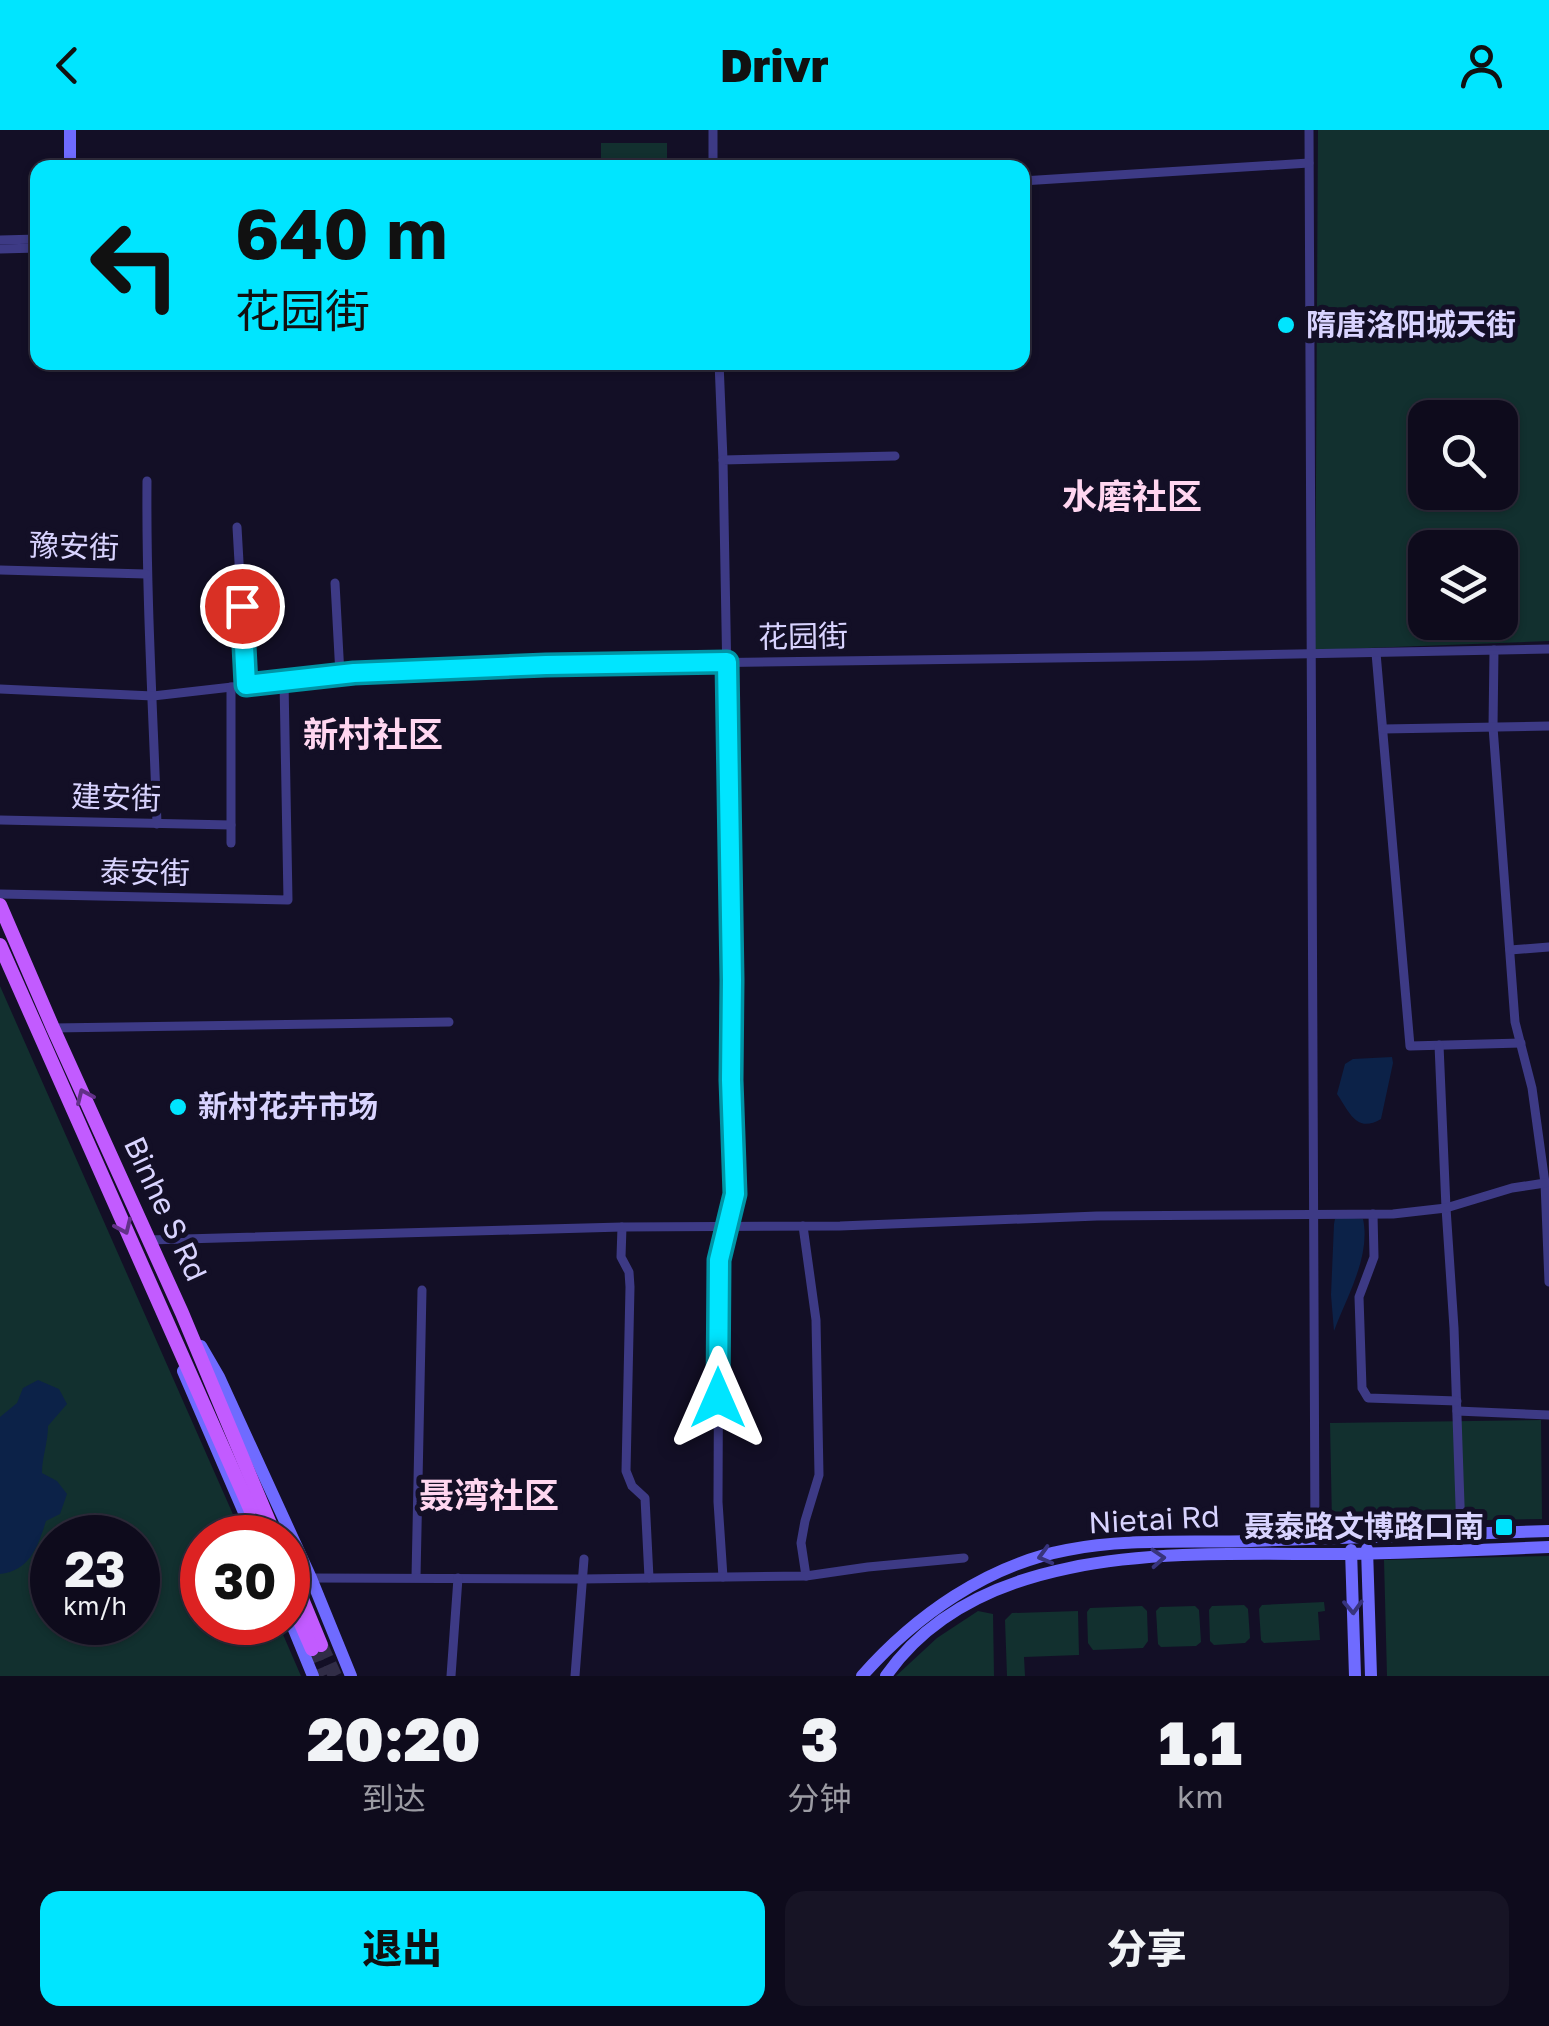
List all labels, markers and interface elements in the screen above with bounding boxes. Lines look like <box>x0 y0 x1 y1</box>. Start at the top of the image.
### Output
icon: back <box>40 38 95 93</box>
text: Drivr <box>720 38 829 92</box>
icon: person <box>1454 38 1509 93</box>
text: 640 m <box>235 190 447 274</box>
icon: left <box>70 200 200 330</box>
text: 花园街 <box>235 283 370 337</box>
place label: 隋唐洛阳城天街 <box>1306 306 1516 342</box>
marker: 隋唐洛阳城天街 <box>1275 314 1297 336</box>
map controls <box>1408 400 1518 640</box>
button: search <box>1408 400 1518 510</box>
district label: 水磨社区 <box>1062 475 1202 517</box>
street label: 豫安街 <box>28 526 120 566</box>
button: layers <box>1408 530 1518 640</box>
pin <box>200 564 285 649</box>
icon: arrive <box>215 579 270 634</box>
street label: 花园街 <box>758 617 848 655</box>
district label: 新村社区 <box>303 713 443 755</box>
street label: 建安街 <box>70 777 162 817</box>
street label: 泰安街 <box>100 853 190 891</box>
one-way arrow <box>76 1088 96 1106</box>
place label: 新村花卉市场 <box>198 1088 378 1124</box>
marker: 新村花卉市场 <box>167 1096 189 1118</box>
street label: Binhe S Rd <box>117 1131 215 1287</box>
one-way arrow <box>112 1217 132 1235</box>
position arrow <box>666 1346 770 1450</box>
district label: 聂湾社区 <box>419 1474 559 1516</box>
street label: Nietai Rd <box>1087 1498 1220 1540</box>
place label: 聂泰路文博路口南 <box>1244 1508 1484 1544</box>
speed limit sign: 30 <box>180 1515 310 1645</box>
marker: 聂泰路文博路口南 <box>1493 1516 1515 1538</box>
text: 23 <box>64 1538 125 1598</box>
one-way arrow <box>1037 1544 1054 1565</box>
one-way arrow <box>1150 1548 1166 1570</box>
text: km/h <box>63 1590 127 1621</box>
one-way arrow <box>1342 1599 1363 1615</box>
text: 20:20 <box>307 1702 481 1774</box>
text: 3 <box>801 1702 839 1774</box>
text: 1.1 <box>1159 1706 1242 1778</box>
text: km <box>1177 1777 1223 1815</box>
text: 到达 <box>362 1779 426 1817</box>
text: 分钟 <box>788 1779 852 1817</box>
button: 退出 <box>40 1891 765 2006</box>
button: 分享 <box>785 1891 1509 2006</box>

